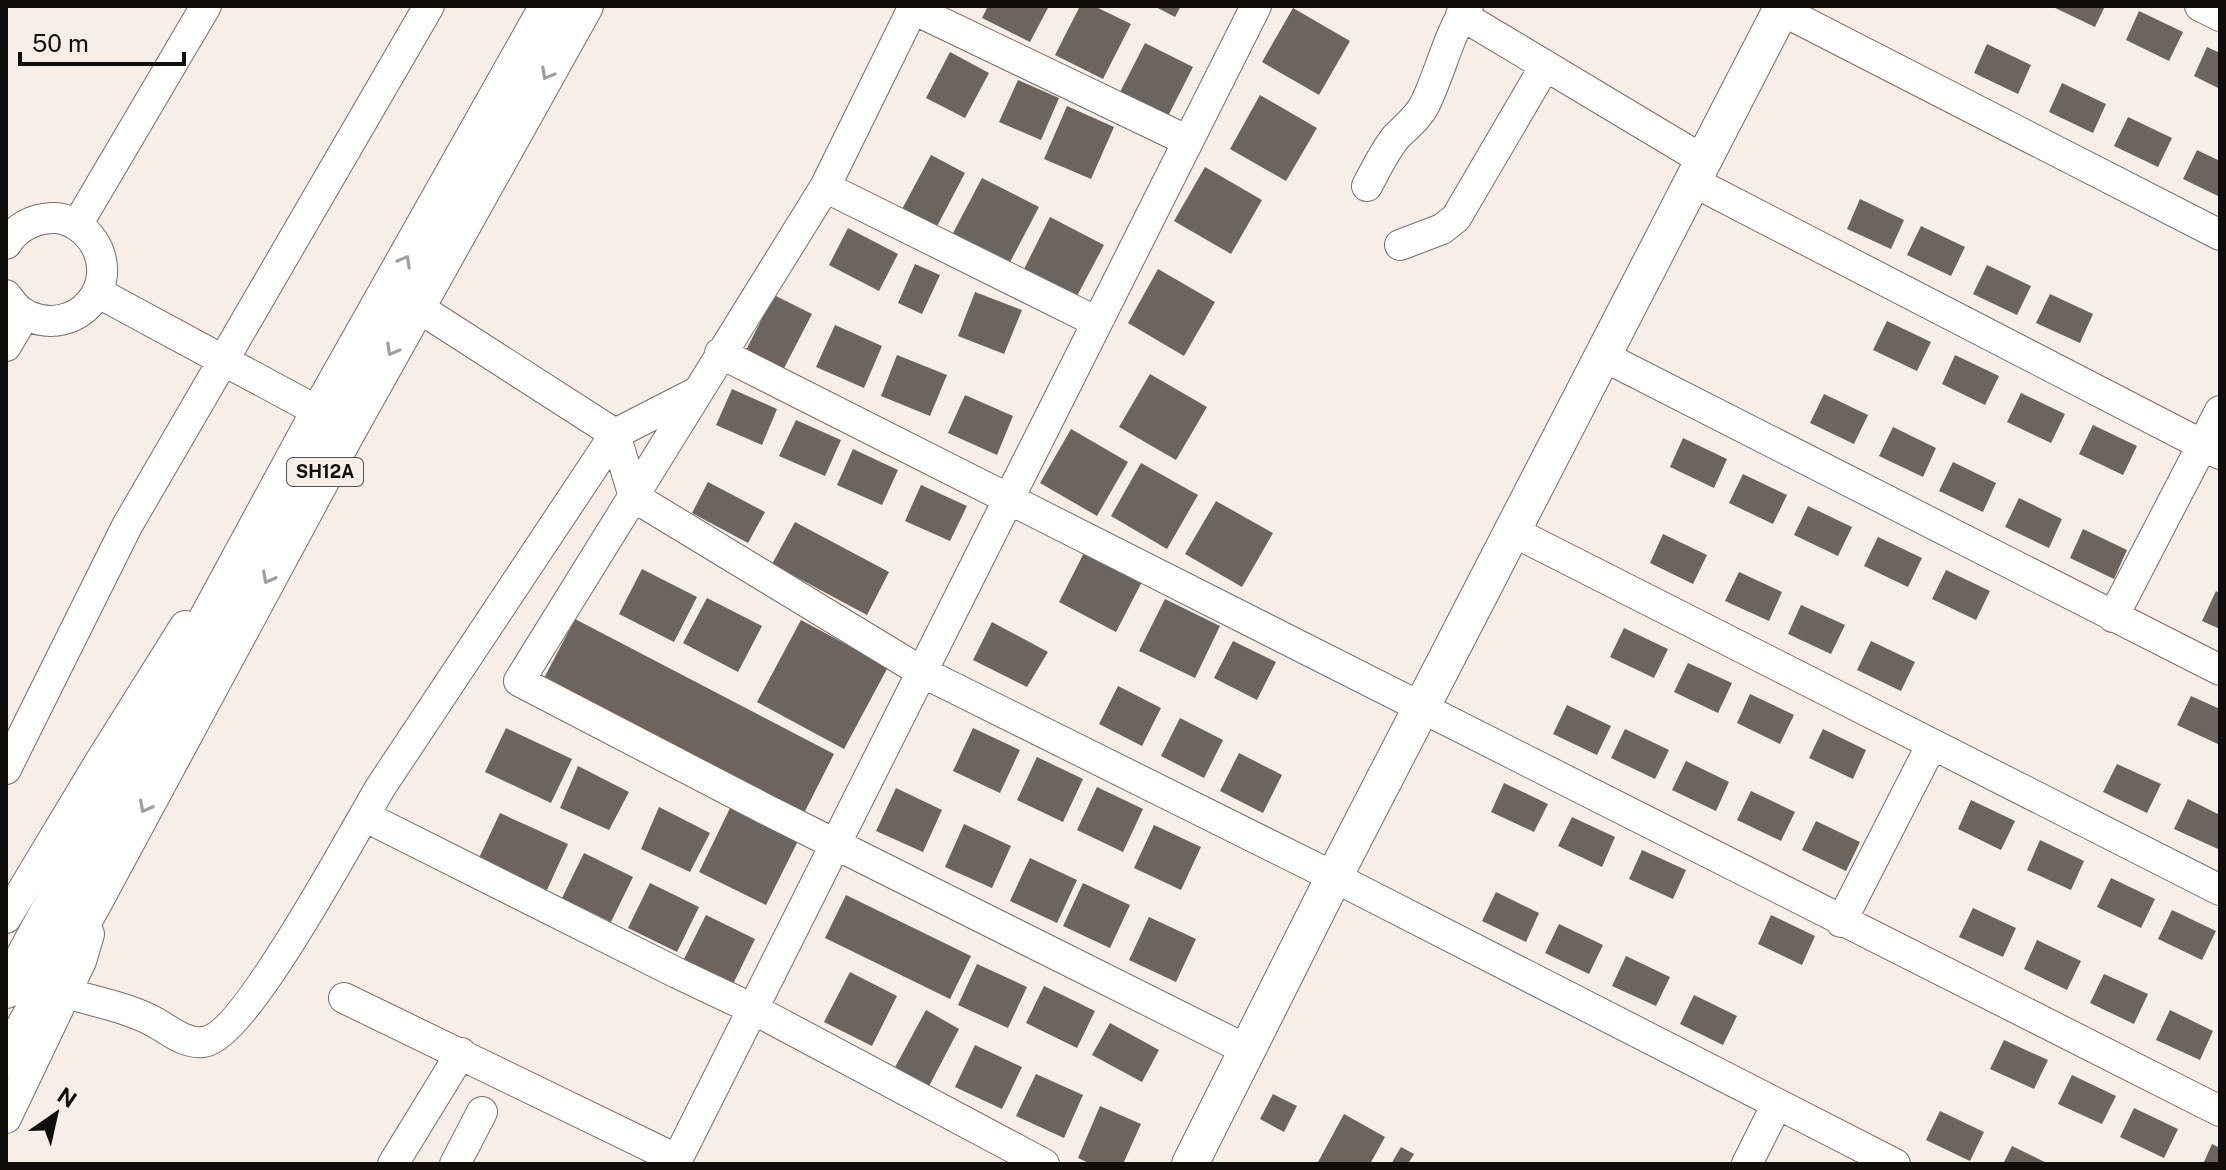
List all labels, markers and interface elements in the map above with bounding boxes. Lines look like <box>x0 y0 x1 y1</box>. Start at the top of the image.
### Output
scale bar <box>20 16 184 66</box>
text: 50 m <box>32 29 89 57</box>
one-way arrow <box>541 65 557 80</box>
one-way arrow <box>395 255 411 269</box>
one-way arrow <box>387 341 402 356</box>
road number: SH12A <box>287 458 363 486</box>
one-way arrow <box>263 570 278 585</box>
one-way arrow <box>140 799 155 814</box>
north arrow <box>16 1074 96 1154</box>
text: N <box>53 1082 82 1113</box>

